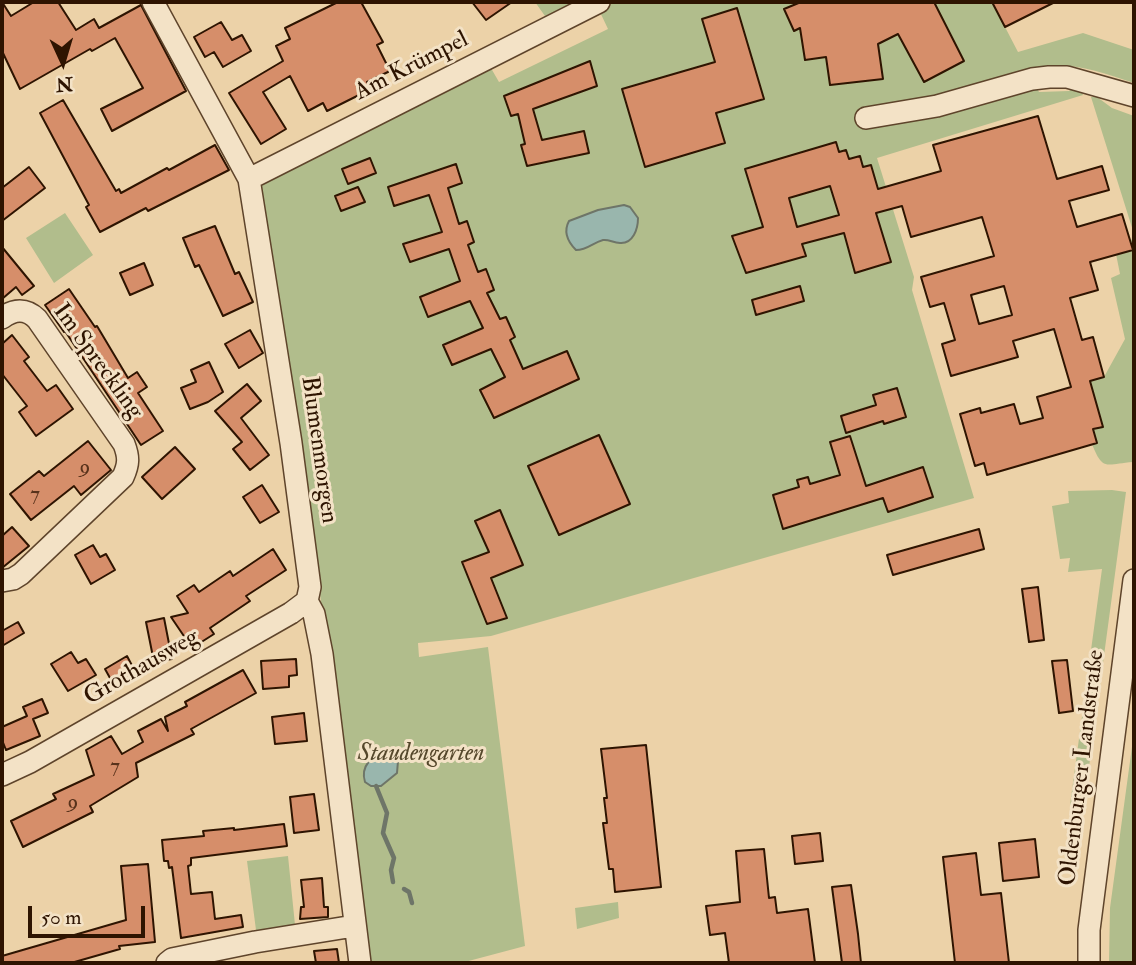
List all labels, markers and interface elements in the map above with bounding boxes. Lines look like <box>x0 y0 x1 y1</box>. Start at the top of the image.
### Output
street label: Am Krümpel <box>350 26 474 108</box>
north arrow <box>28 28 98 98</box>
text: N <box>55 71 74 97</box>
street label: Im Spreckling <box>46 299 148 425</box>
street label: Blumenmorgen <box>293 375 343 525</box>
house number: 9 <box>80 455 90 481</box>
house number: 7 <box>30 482 40 508</box>
street label: Grothausweg <box>79 624 205 712</box>
street label: Oldenburger Landstraße <box>1054 648 1112 888</box>
park label: Staudengarten <box>358 741 484 769</box>
house number: 7 <box>110 754 120 780</box>
house number: 9 <box>68 790 78 816</box>
scale bar <box>32 892 149 936</box>
text: 50 m <box>41 904 82 931</box>

